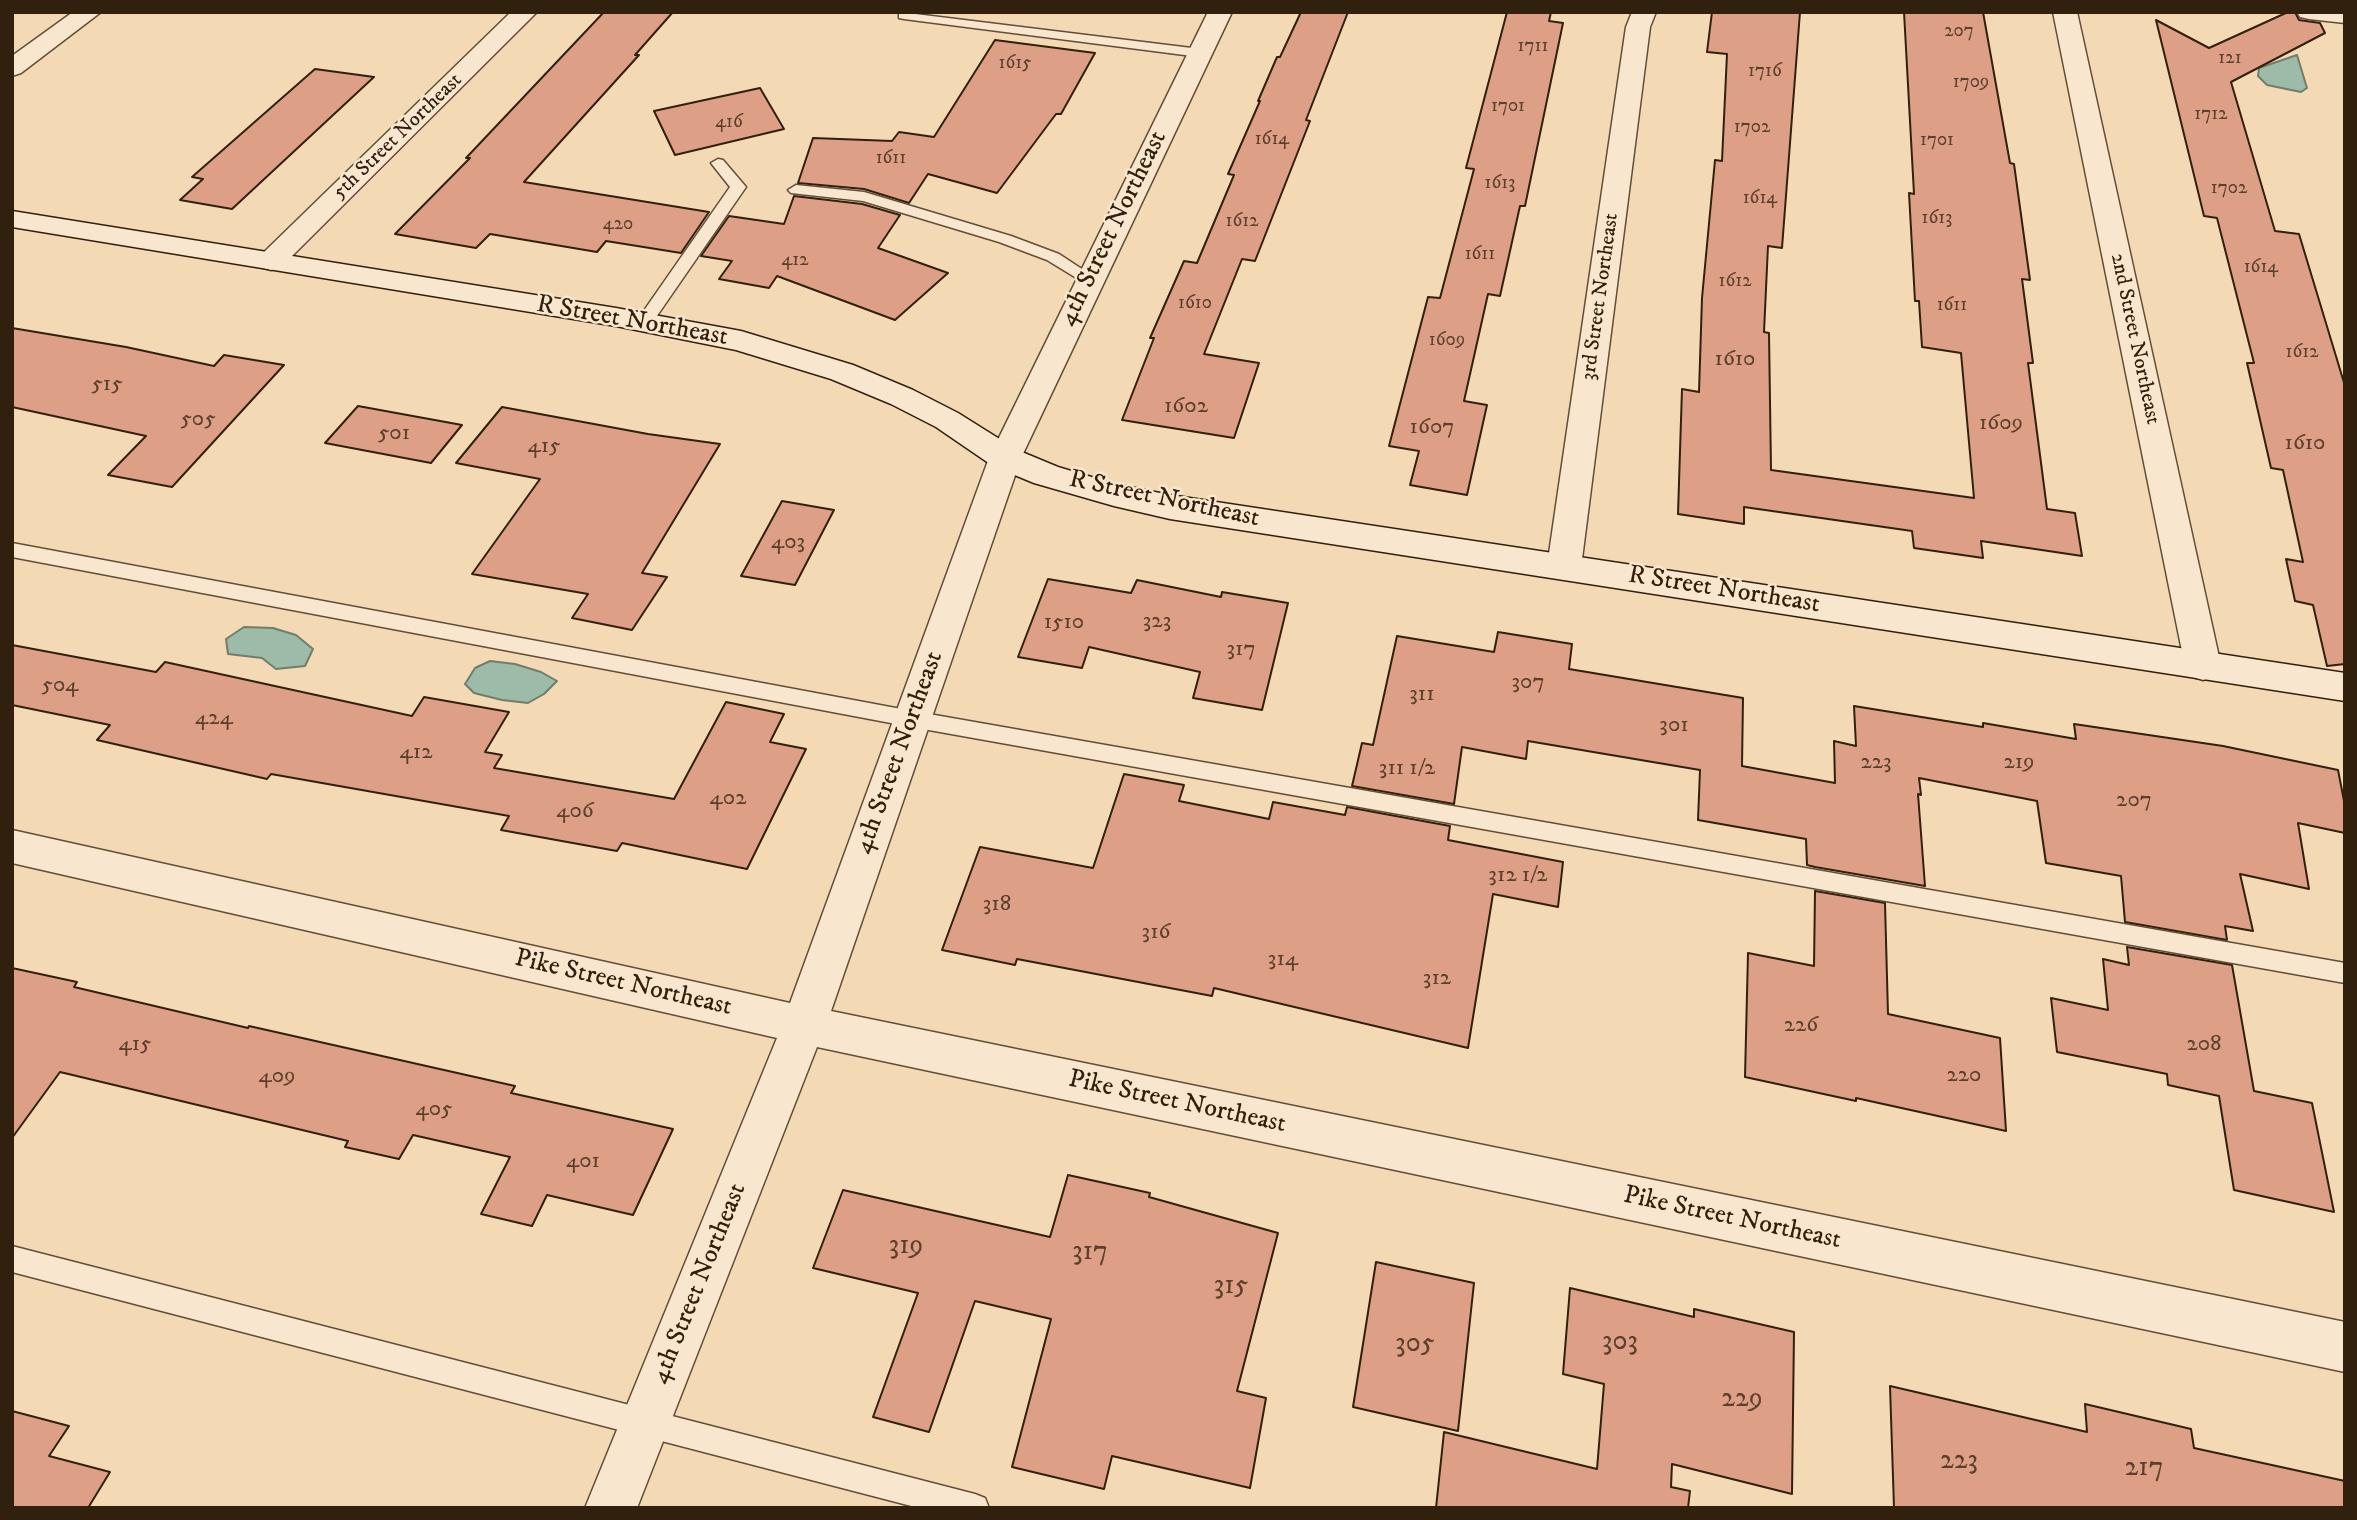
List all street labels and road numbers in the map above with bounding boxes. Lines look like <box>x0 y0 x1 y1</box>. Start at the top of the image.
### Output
street label: 5th Street Northeast <box>328 69 468 205</box>
street label: 4th Street Northeast <box>1053 126 1175 332</box>
street label: 3rd Street Northeast <box>1577 212 1625 382</box>
street label: 2nd Street Northeast <box>2104 251 2164 427</box>
street label: R Street Northeast <box>534 290 730 354</box>
street label: R Street Northeast <box>1066 465 1262 535</box>
street label: R Street Northeast <box>1626 560 1822 622</box>
street label: 4th Street Northeast <box>849 647 951 859</box>
street label: Pike Street Northeast <box>512 944 734 1024</box>
street label: Pike Street Northeast <box>1065 1065 1289 1141</box>
street label: 4th Street Northeast <box>646 1179 754 1389</box>
street label: Pike Street Northeast <box>1620 1181 1844 1257</box>

